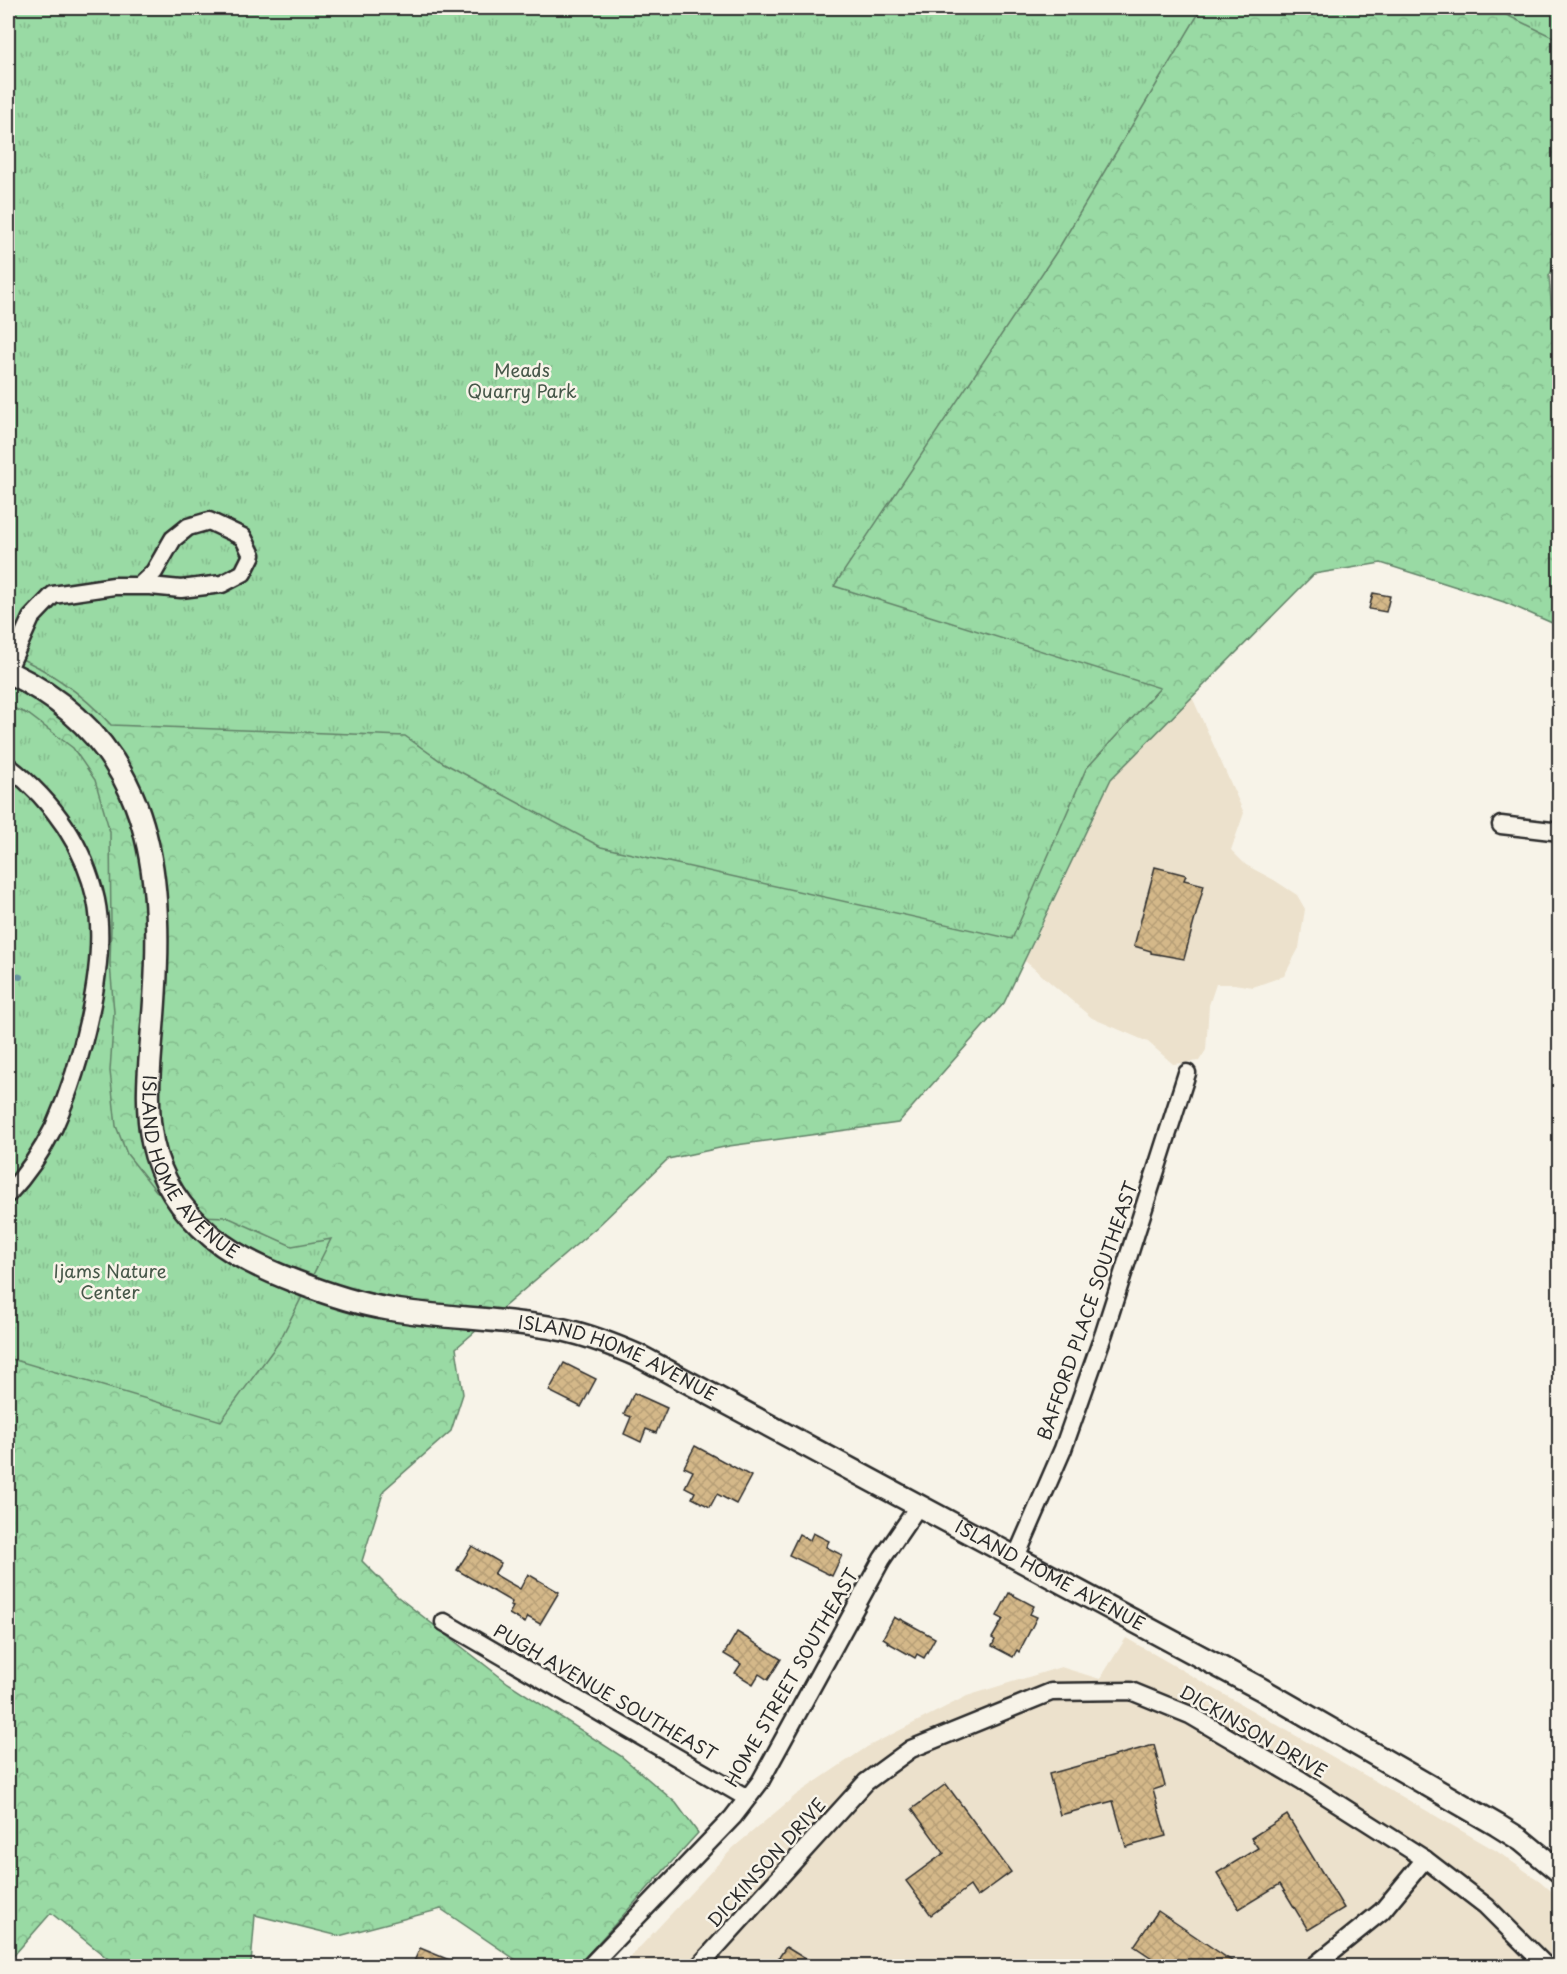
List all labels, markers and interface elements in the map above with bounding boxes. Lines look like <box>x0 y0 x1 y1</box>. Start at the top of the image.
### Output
park label: Meads Quarry Park <box>467 356 577 404</box>
street label: ISLAND HOME AVENUE <box>136 1075 245 1265</box>
street label: BAFFORD PLACE SOUTHEAST <box>1030 1177 1144 1443</box>
park label: Ijams Nature Center <box>53 1257 167 1305</box>
street label: ISLAND HOME AVENUE <box>516 1308 722 1407</box>
street label: ISLAND HOME AVENUE <box>951 1513 1150 1637</box>
street label: HOME STREET SOUTHEAST <box>717 1562 865 1791</box>
street label: PUGH AVENUE SOUTHEAST <box>489 1616 723 1767</box>
street label: DICKINSON DRIVE <box>1175 1677 1332 1784</box>
street label: DICKINSON DRIVE <box>700 1791 831 1933</box>

